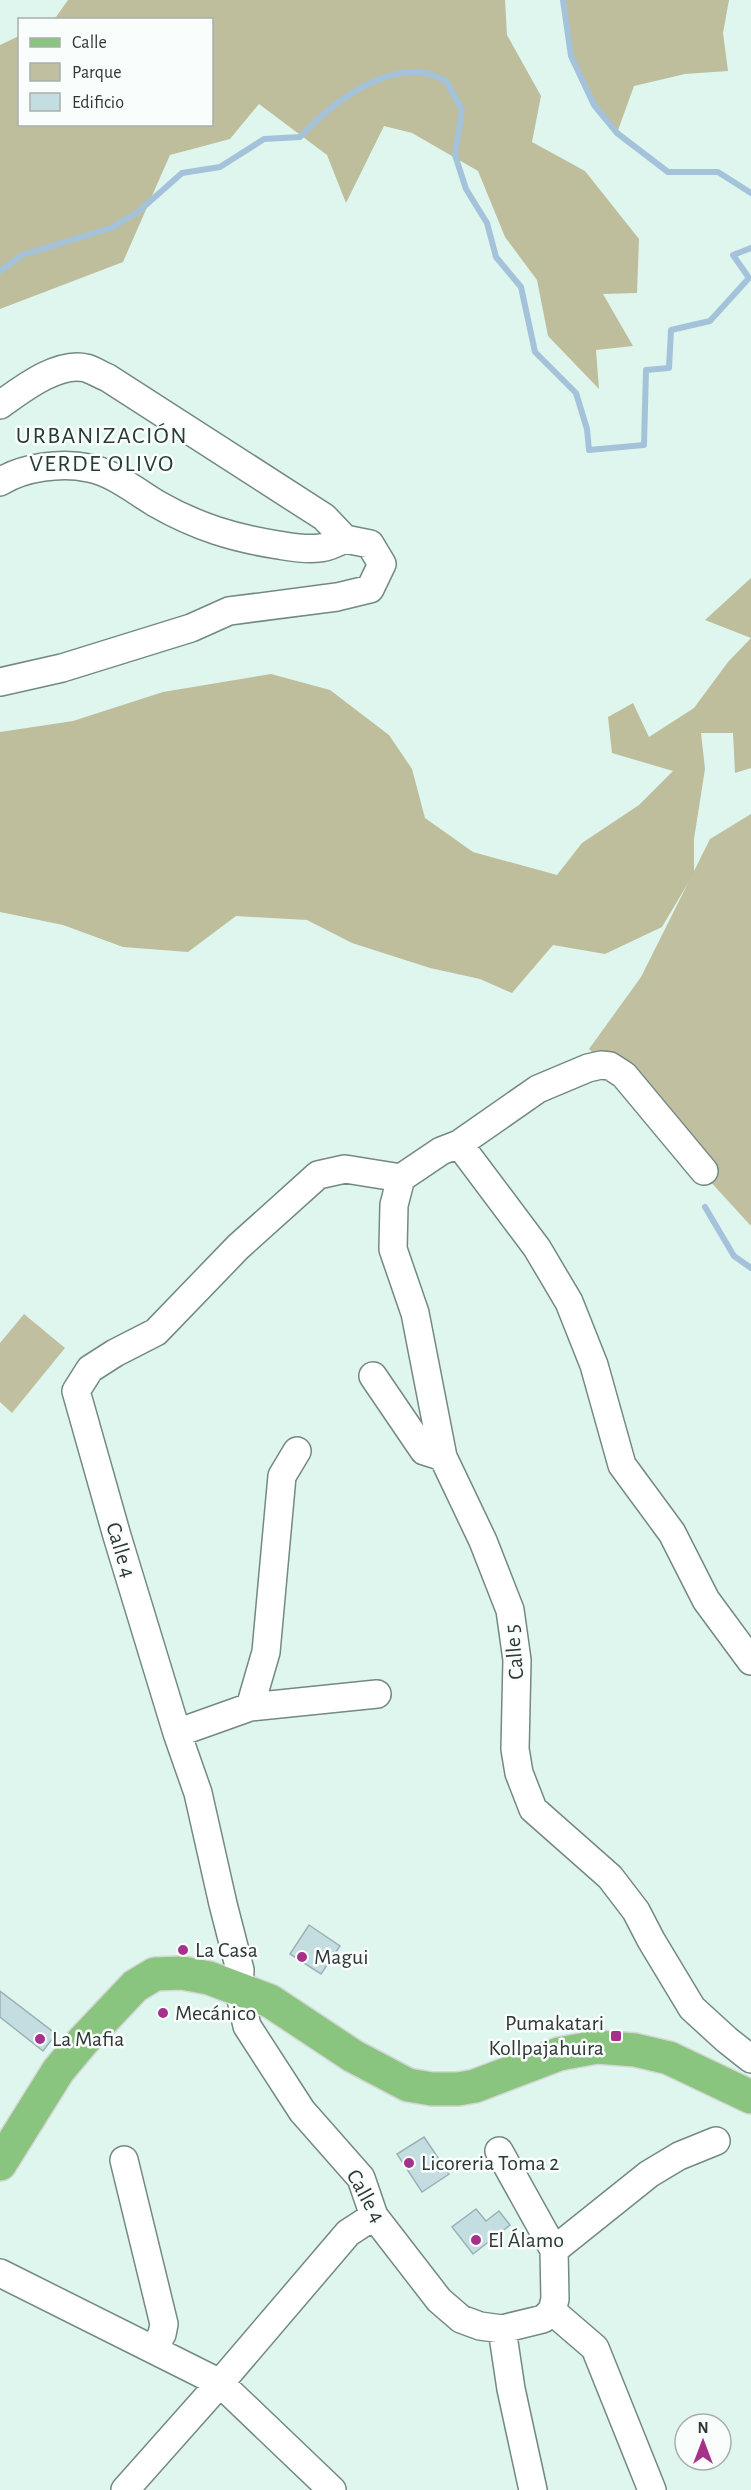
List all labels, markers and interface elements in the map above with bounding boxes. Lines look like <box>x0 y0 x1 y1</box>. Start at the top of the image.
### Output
legend <box>18 18 213 126</box>
text: Calle <box>72 34 107 52</box>
text: Parque <box>72 64 121 82</box>
text: Edificio <box>72 94 124 112</box>
district label: URBANIZACIÓN VERDE OLIVO <box>16 422 188 476</box>
street label: Calle 4 <box>102 1520 140 1580</box>
street label: Calle 5 <box>501 1623 527 1681</box>
place label: La Casa <box>195 1939 258 1961</box>
marker: La Casa <box>176 1943 190 1957</box>
place label: Magui <box>314 1946 369 1968</box>
marker: Magui <box>295 1950 309 1964</box>
place label: Mecánico <box>175 2002 256 2024</box>
marker: Mecánico <box>156 2006 170 2020</box>
place label: Pumakatari Kollpajahuira <box>488 2012 604 2059</box>
place label: La Mafia <box>52 2028 124 2050</box>
marker: Pumakatari Kollpajahuira <box>609 2029 623 2043</box>
marker: La Mafia <box>33 2032 47 2046</box>
place label: Licoreria Toma 2 <box>421 2152 559 2174</box>
marker: Licoreria Toma 2 <box>402 2156 416 2170</box>
street label: Calle 4 <box>343 2166 389 2226</box>
place label: El Álamo <box>488 2228 564 2251</box>
marker: El Álamo <box>469 2233 483 2247</box>
north arrow <box>673 2412 733 2472</box>
text: N <box>697 2420 709 2436</box>

